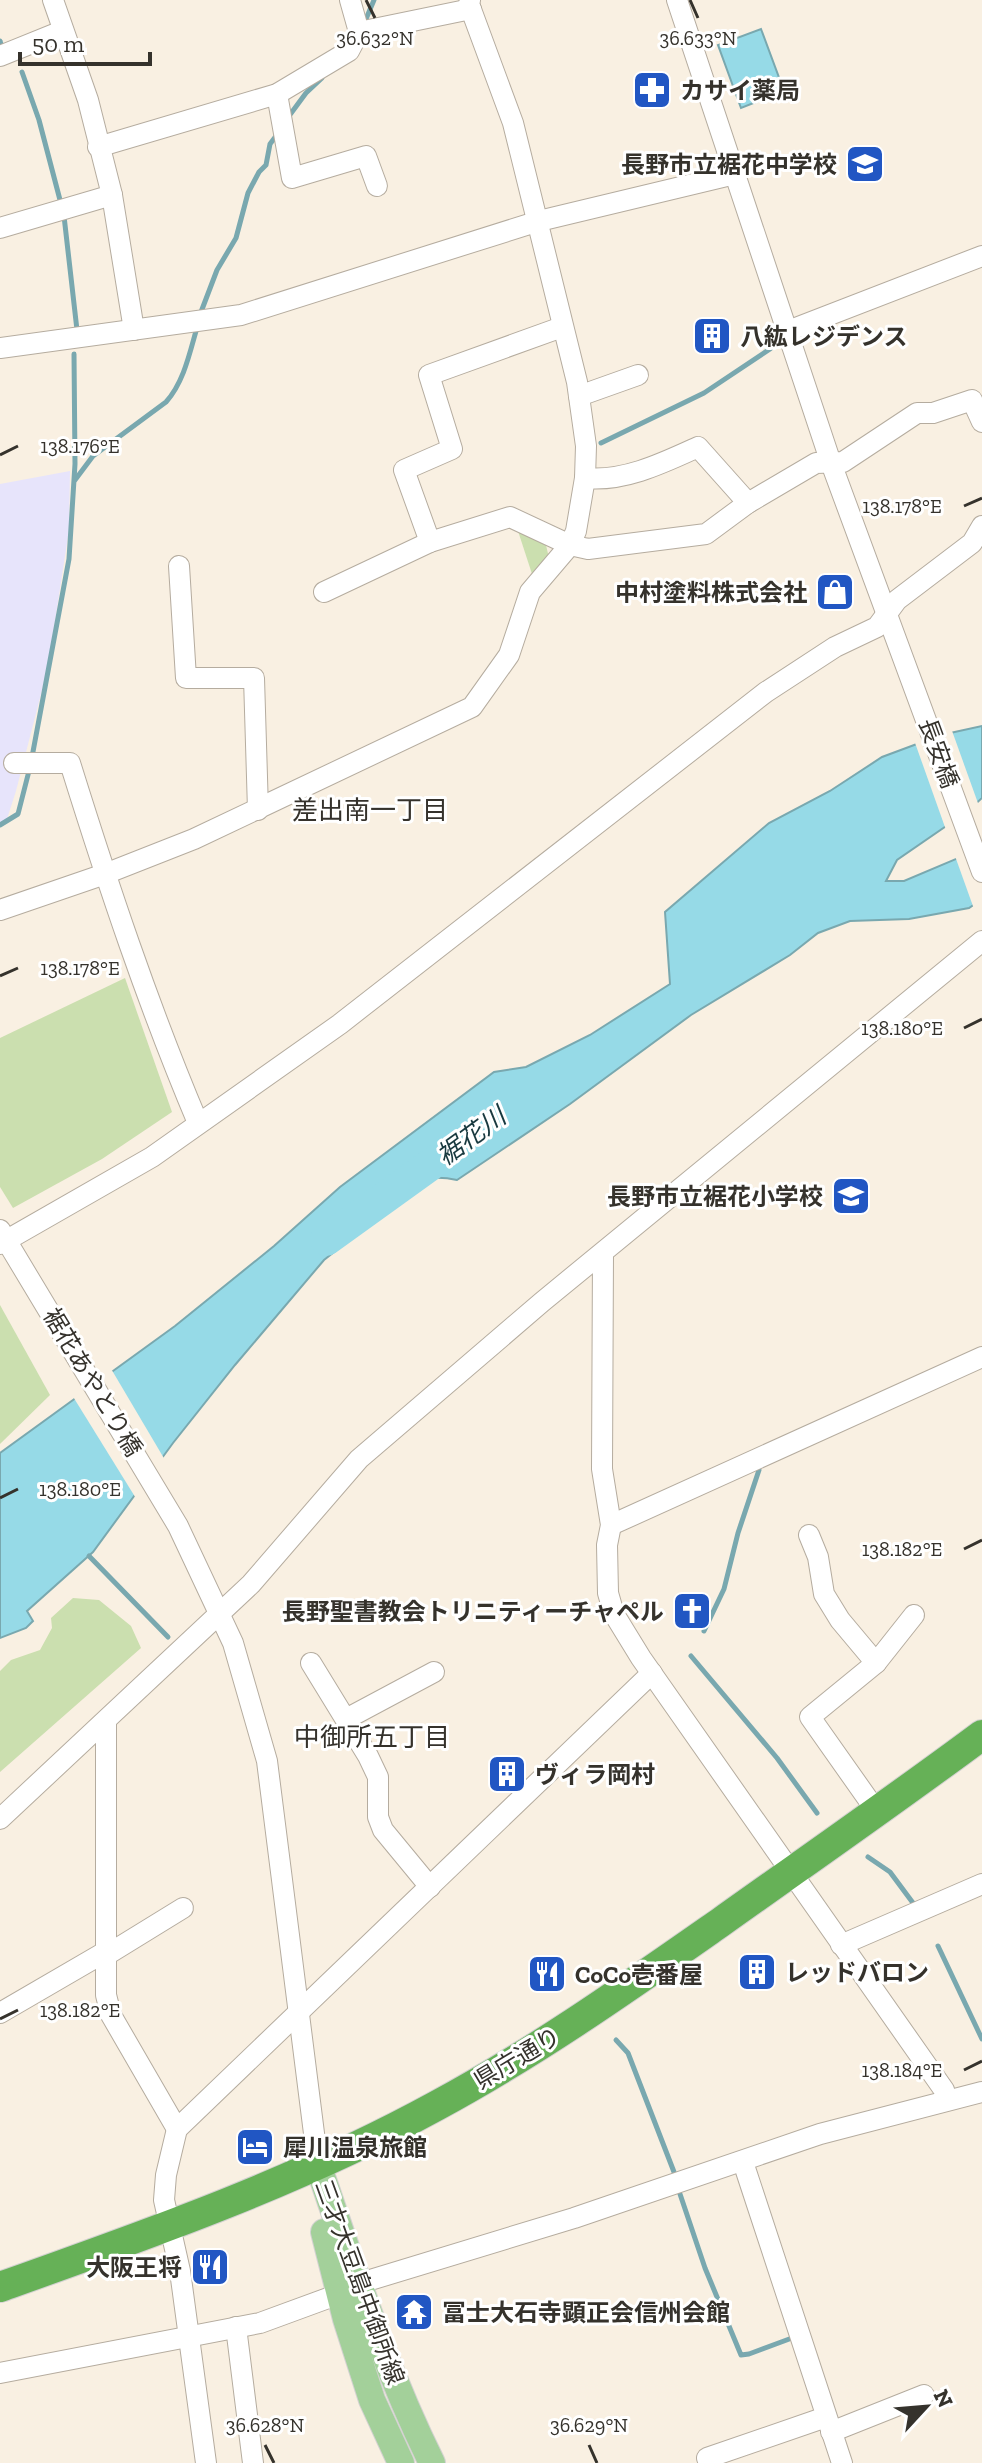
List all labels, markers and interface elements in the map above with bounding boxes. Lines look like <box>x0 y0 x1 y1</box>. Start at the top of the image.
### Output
scale bar <box>20 16 150 66</box>
text: 36.632°N <box>336 26 414 50</box>
text: 36.633°N <box>660 26 737 50</box>
text: 50 m <box>32 29 85 58</box>
pharmacy icon: カサイ薬局 <box>631 69 673 111</box>
place label: カサイ薬局 <box>680 76 800 105</box>
school or university icon: 長野市立裾花中学校 <box>844 143 886 185</box>
place label: 長野市立裾花中学校 <box>621 150 837 179</box>
building icon: 八紘レジデンス <box>691 315 733 357</box>
place label: 八紘レジデンス <box>740 322 908 351</box>
text: 138.176°E <box>40 434 120 458</box>
text: 138.178°E <box>862 494 942 518</box>
shop icon: 中村塗料株式会社 <box>814 571 856 613</box>
place label: 中村塗料株式会社 <box>615 578 807 607</box>
street label: 長安橋 <box>913 714 965 792</box>
district label: 差出南一丁目 <box>292 794 448 826</box>
text: 138.178°E <box>40 956 120 980</box>
text: 138.180°E <box>861 1016 943 1040</box>
water label: 裾花川 <box>430 1098 514 1172</box>
school or university icon: 長野市立裾花小学校 <box>830 1175 872 1217</box>
place label: 長野市立裾花小学校 <box>607 1182 823 1211</box>
street label: 裾花あやとり橋 <box>37 1303 149 1461</box>
text: 138.180°E <box>39 1477 121 1501</box>
text: 138.182°E <box>862 1537 942 1561</box>
church icon: 長野聖書教会トリニティーチャペル <box>671 1590 713 1632</box>
place label: 長野聖書教会トリニティーチャペル <box>282 1597 664 1626</box>
district label: 中御所五丁目 <box>294 1721 450 1753</box>
building icon: ヴィラ岡村 <box>486 1753 528 1795</box>
place label: ヴィラ岡村 <box>535 1760 655 1789</box>
building icon: レッドバロン <box>736 1951 778 1993</box>
restaurant icon: CoCo壱番屋 <box>526 1953 568 1995</box>
place label: レッドバロン <box>785 1958 929 1987</box>
place label: CoCo壱番屋 <box>575 1960 703 1989</box>
text: 138.182°E <box>40 1998 120 2022</box>
street label: 県庁通り <box>468 2021 566 2095</box>
text: 138.184°E <box>862 2058 942 2082</box>
hotel icon: 犀川温泉旅館 <box>234 2126 276 2168</box>
place label: 犀川温泉旅館 <box>283 2133 427 2162</box>
street label: 三才大豆島中御所線 <box>309 2176 411 2388</box>
restaurant icon: 大阪王将 <box>189 2246 231 2288</box>
place label: 大阪王将 <box>86 2253 182 2282</box>
temple icon: 冨士大石寺顕正会信州会館 <box>393 2291 435 2333</box>
place label: 冨士大石寺顕正会信州会館 <box>442 2298 730 2327</box>
north arrow <box>886 2367 966 2447</box>
text: N <box>928 2385 959 2412</box>
text: 36.628°N <box>226 2413 304 2437</box>
text: 36.629°N <box>550 2413 628 2437</box>

